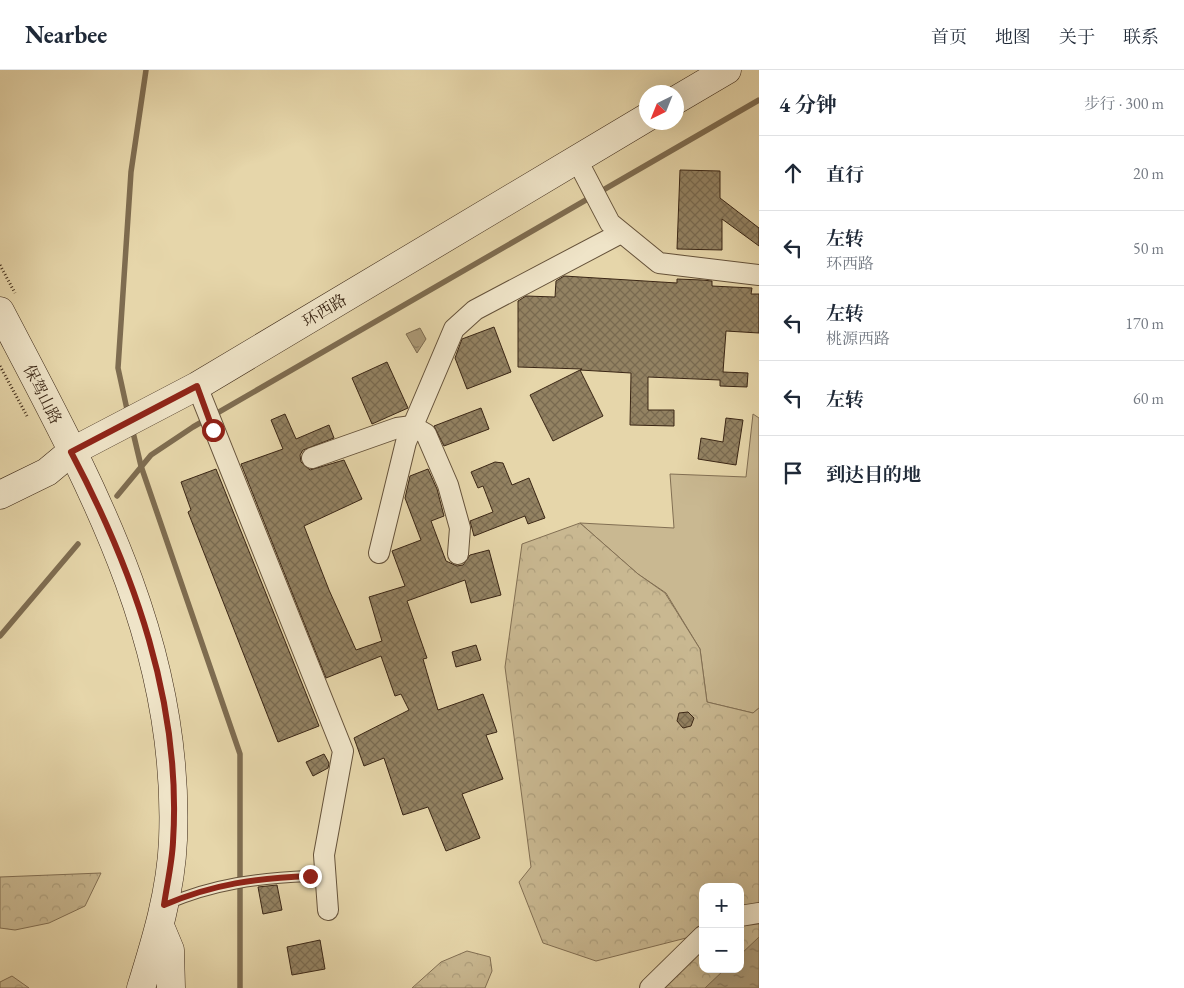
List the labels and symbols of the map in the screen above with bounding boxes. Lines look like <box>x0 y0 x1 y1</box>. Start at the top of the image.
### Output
north arrow <box>639 85 684 130</box>
street label: 环西路 <box>298 289 350 332</box>
street label: 保驾山路 <box>19 361 66 428</box>
route start <box>202 419 225 442</box>
route end <box>299 865 322 888</box>

